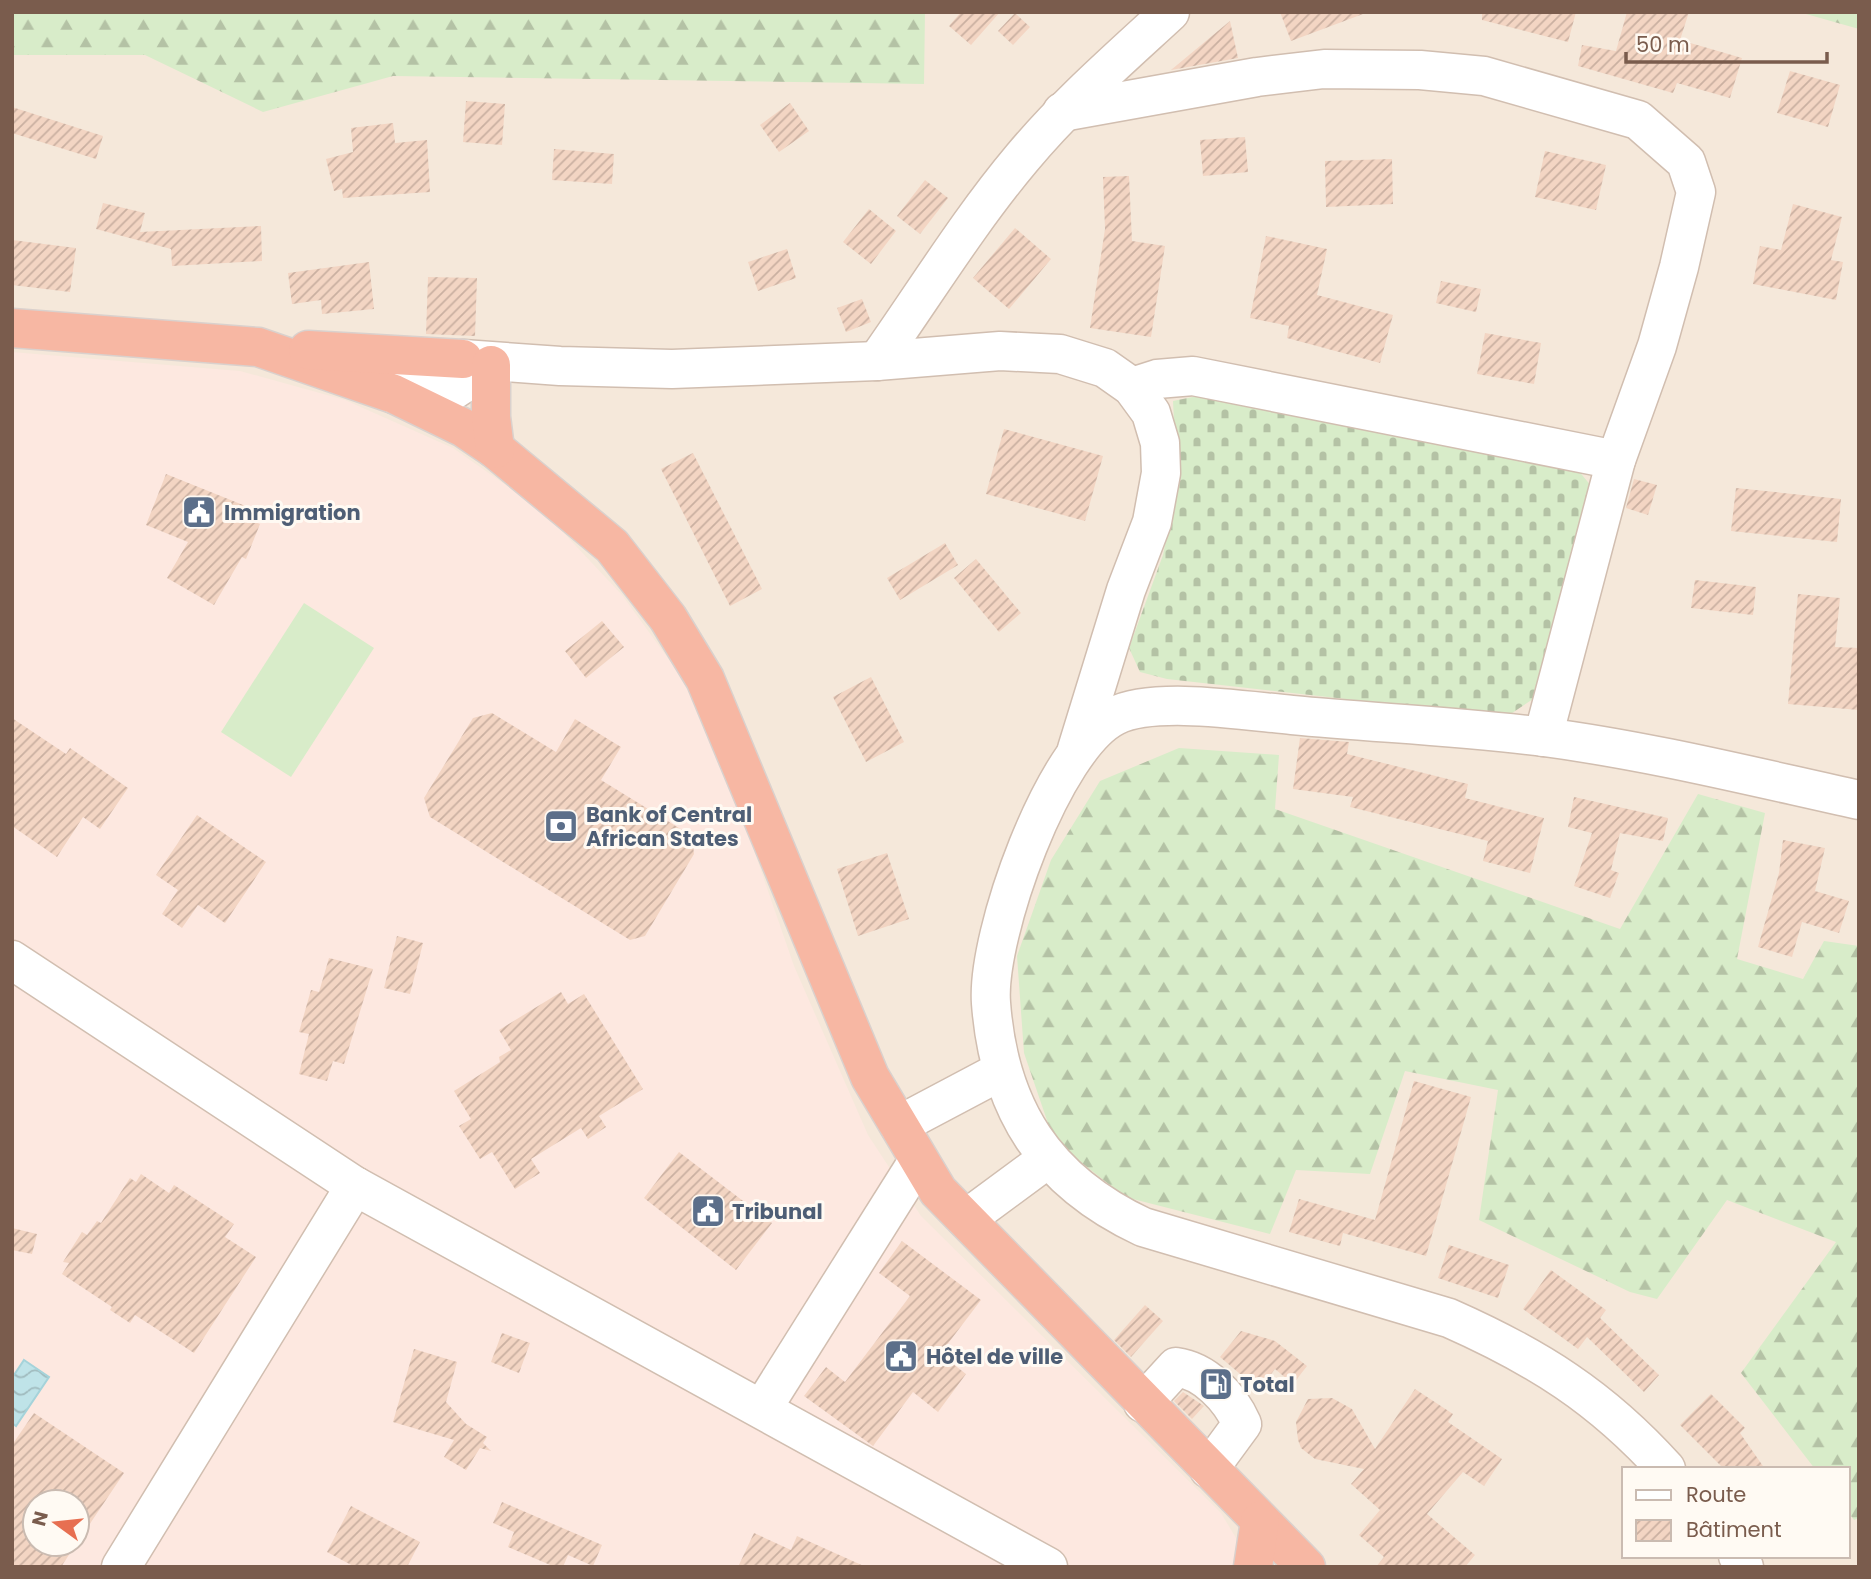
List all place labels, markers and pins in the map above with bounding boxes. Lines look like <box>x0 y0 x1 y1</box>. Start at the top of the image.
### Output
public building icon: Immigration <box>180 493 218 531</box>
place label: Immigration <box>224 498 361 527</box>
place label: Bank of Central African States <box>586 800 752 853</box>
bank icon: Bank of Central African States <box>542 807 580 845</box>
public building icon: Tribunal <box>689 1192 727 1230</box>
place label: Tribunal <box>732 1197 823 1226</box>
public building icon: Hôtel de ville <box>882 1337 920 1375</box>
place label: Hôtel de ville <box>926 1342 1063 1371</box>
fuel station icon: Total <box>1197 1365 1235 1403</box>
place label: Total <box>1240 1370 1295 1399</box>

